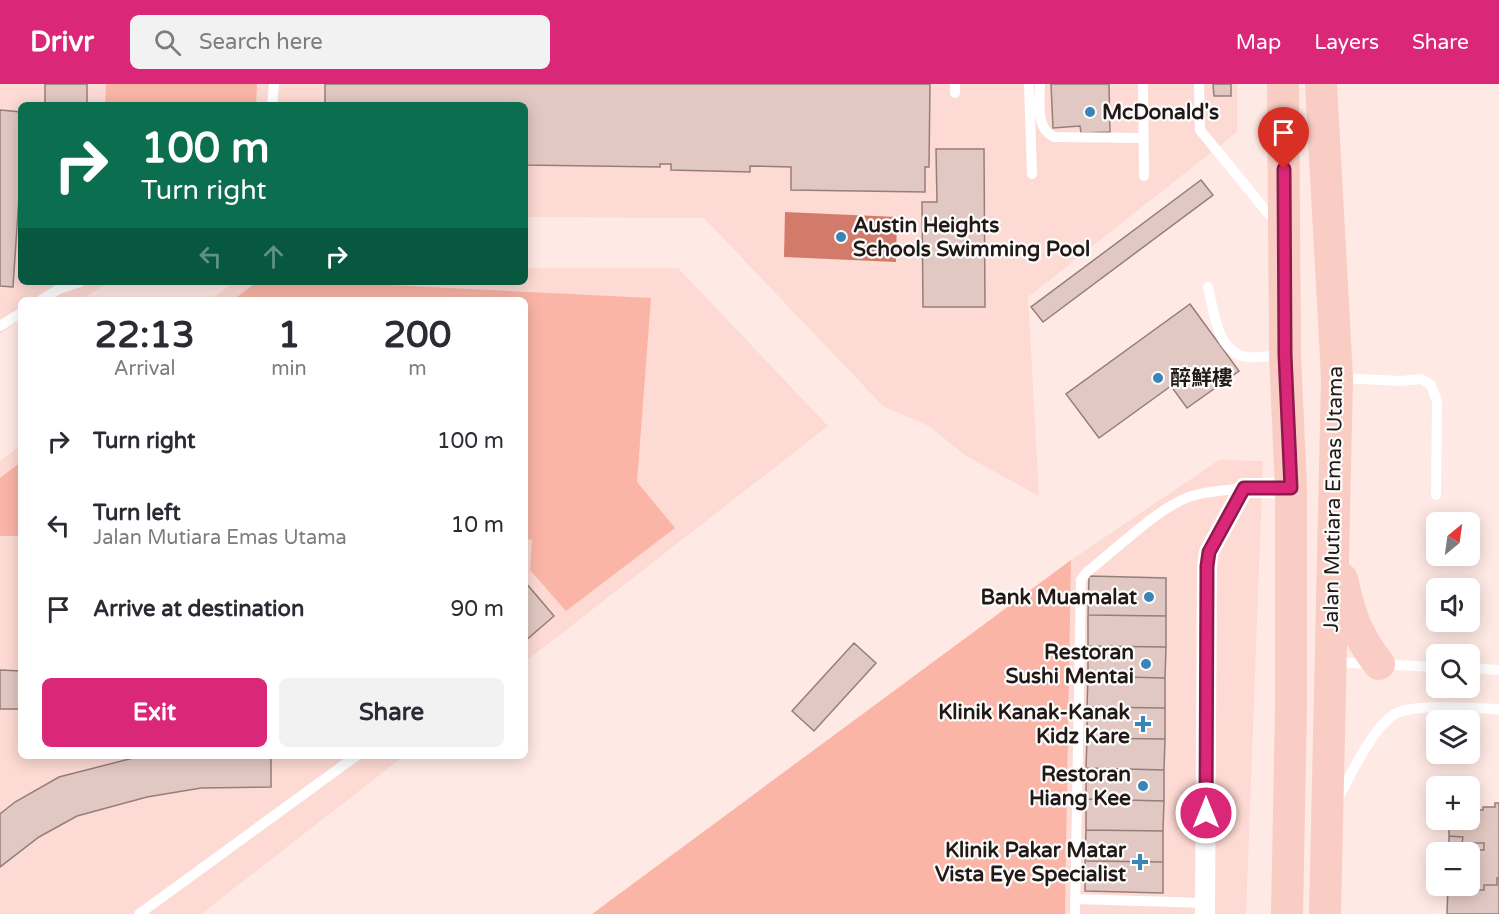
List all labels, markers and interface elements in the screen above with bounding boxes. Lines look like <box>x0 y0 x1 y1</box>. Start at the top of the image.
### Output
search box <box>130 15 550 69</box>
text: Drivr <box>30 25 94 59</box>
icon: search <box>151 26 184 59</box>
text: Search here <box>199 29 323 55</box>
text: Map <box>1236 30 1281 55</box>
text: Layers <box>1314 30 1379 55</box>
text: Share <box>1412 30 1469 55</box>
place label: McDonald's <box>1102 100 1219 125</box>
marker: McDonald's <box>1083 105 1097 119</box>
pin <box>1258 107 1309 169</box>
icon: arrive <box>1267 116 1300 149</box>
text: 100 m <box>141 123 270 174</box>
icon: right <box>42 126 120 204</box>
text: Turn right <box>141 174 267 207</box>
place label: Austin Heights Schools Swimming Pool <box>853 213 1090 262</box>
marker: Austin Heights Schools Swimming Pool <box>834 230 848 244</box>
icon: left <box>194 240 227 273</box>
icon: ahead <box>257 240 290 273</box>
icon: right <box>320 240 353 273</box>
text: 22:13 <box>95 314 195 357</box>
text: 1 <box>278 314 300 357</box>
text: 200 <box>383 314 451 357</box>
text: Arrival <box>114 357 176 381</box>
text: min <box>271 357 307 381</box>
text: m <box>408 357 427 381</box>
place label: 醉鮮樓 <box>1170 366 1233 391</box>
street label: Jalan Mutiara Emas Utama <box>1319 366 1348 632</box>
marker: 醉鮮樓 <box>1151 371 1165 385</box>
icon: right <box>42 425 75 458</box>
text: Turn right <box>93 428 195 454</box>
text: 100 m <box>437 428 504 454</box>
text: Turn left <box>93 500 181 526</box>
icon: left <box>42 509 75 542</box>
text: 10 m <box>450 512 504 538</box>
north arrow <box>1426 512 1480 566</box>
map controls <box>1426 512 1480 896</box>
text: Jalan Mutiara Emas Utama <box>93 526 347 550</box>
button: sound <box>1426 578 1480 632</box>
place label: Bank Muamalat <box>980 585 1137 610</box>
marker: Bank Muamalat <box>1142 590 1156 604</box>
icon: arrive <box>42 593 75 626</box>
text: Arrive at destination <box>93 596 304 622</box>
text: 90 m <box>450 596 504 622</box>
place label: Restoran Sushi Mentai <box>1005 640 1134 689</box>
button: search <box>1426 644 1480 698</box>
marker: Restoran Sushi Mentai <box>1139 657 1153 671</box>
button: Exit <box>42 678 267 747</box>
button: Share <box>279 678 504 747</box>
place label: Klinik Kanak-Kanak Kidz Kare <box>938 700 1131 749</box>
button: layers <box>1426 710 1480 764</box>
marker: Klinik Kanak-Kanak Kidz Kare <box>1134 715 1152 733</box>
place label: Restoran Hiang Kee <box>1029 762 1131 811</box>
button: + <box>1426 776 1480 830</box>
marker: Restoran Hiang Kee <box>1136 779 1150 793</box>
position arrow <box>1174 781 1238 845</box>
place label: Klinik Pakar Matar Vista Eye Specialist <box>935 838 1127 887</box>
button: − <box>1426 842 1480 896</box>
marker: Klinik Pakar Matar Vista Eye Specialist <box>1131 853 1149 871</box>

